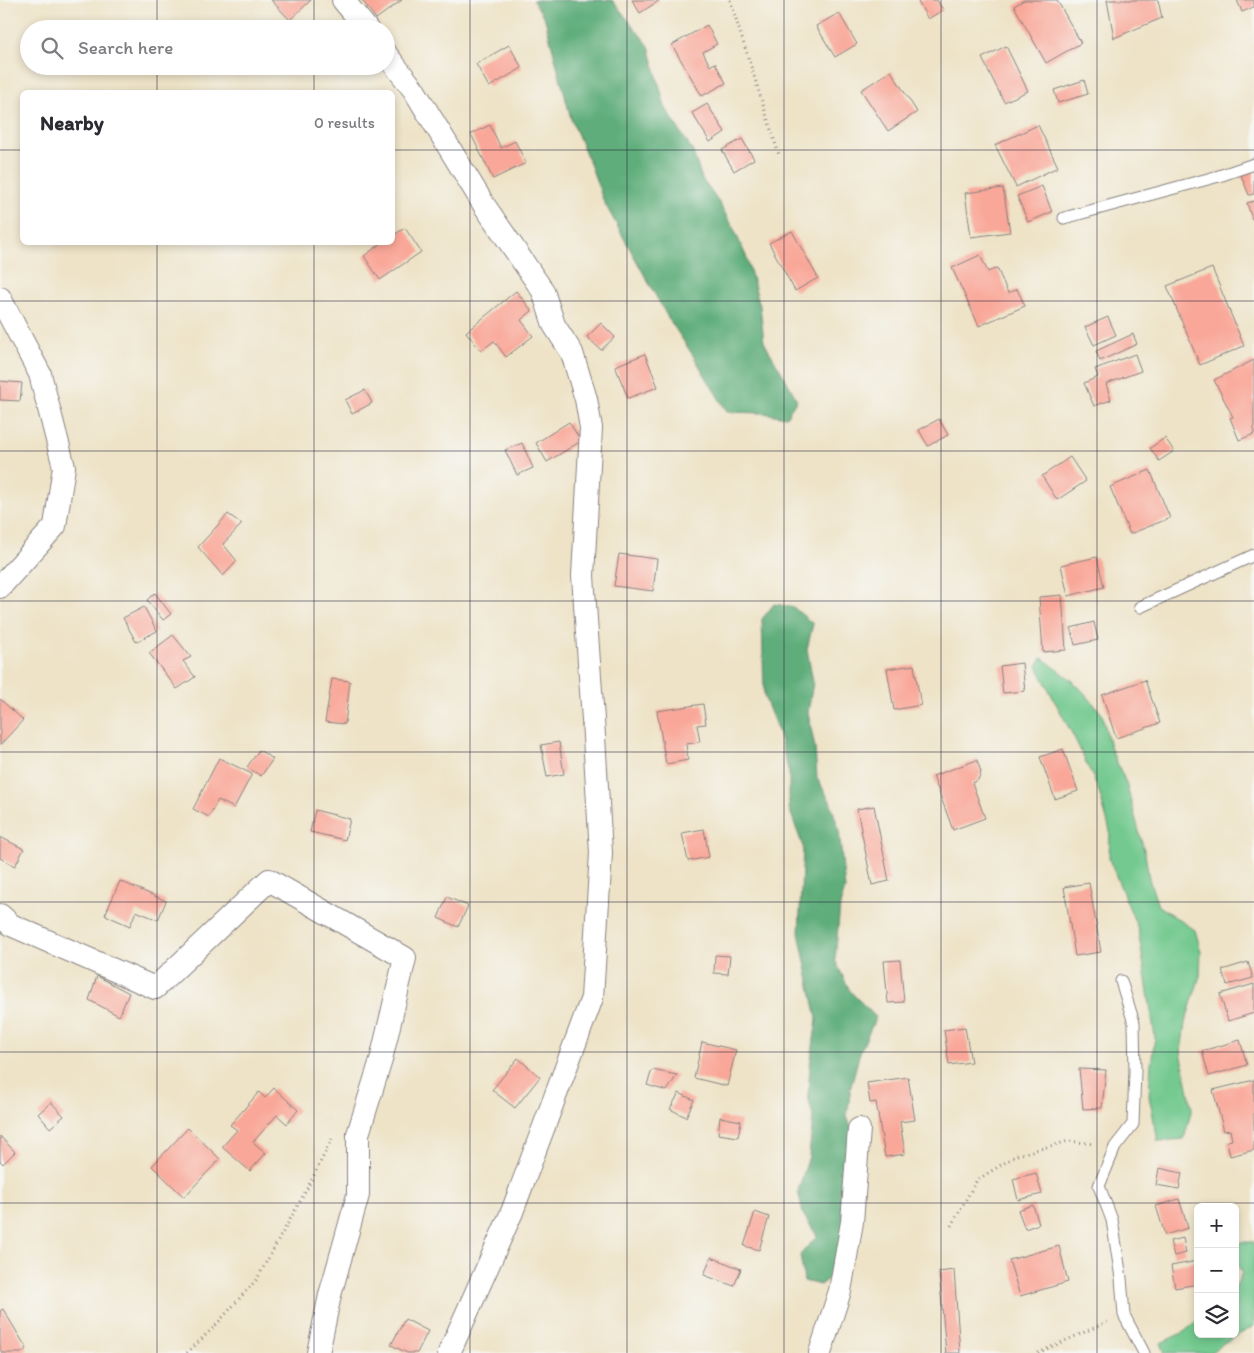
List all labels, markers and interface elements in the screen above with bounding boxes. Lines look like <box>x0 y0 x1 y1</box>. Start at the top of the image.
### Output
search box <box>20 20 395 75</box>
icon: search <box>38 34 66 62</box>
text: Search here <box>78 36 173 59</box>
text: Nearby <box>40 110 104 135</box>
text: 0 results <box>314 113 375 132</box>
map controls <box>1194 1203 1239 1338</box>
button: + <box>1194 1203 1239 1248</box>
button: − <box>1194 1248 1239 1293</box>
button: layers <box>1194 1293 1239 1338</box>

